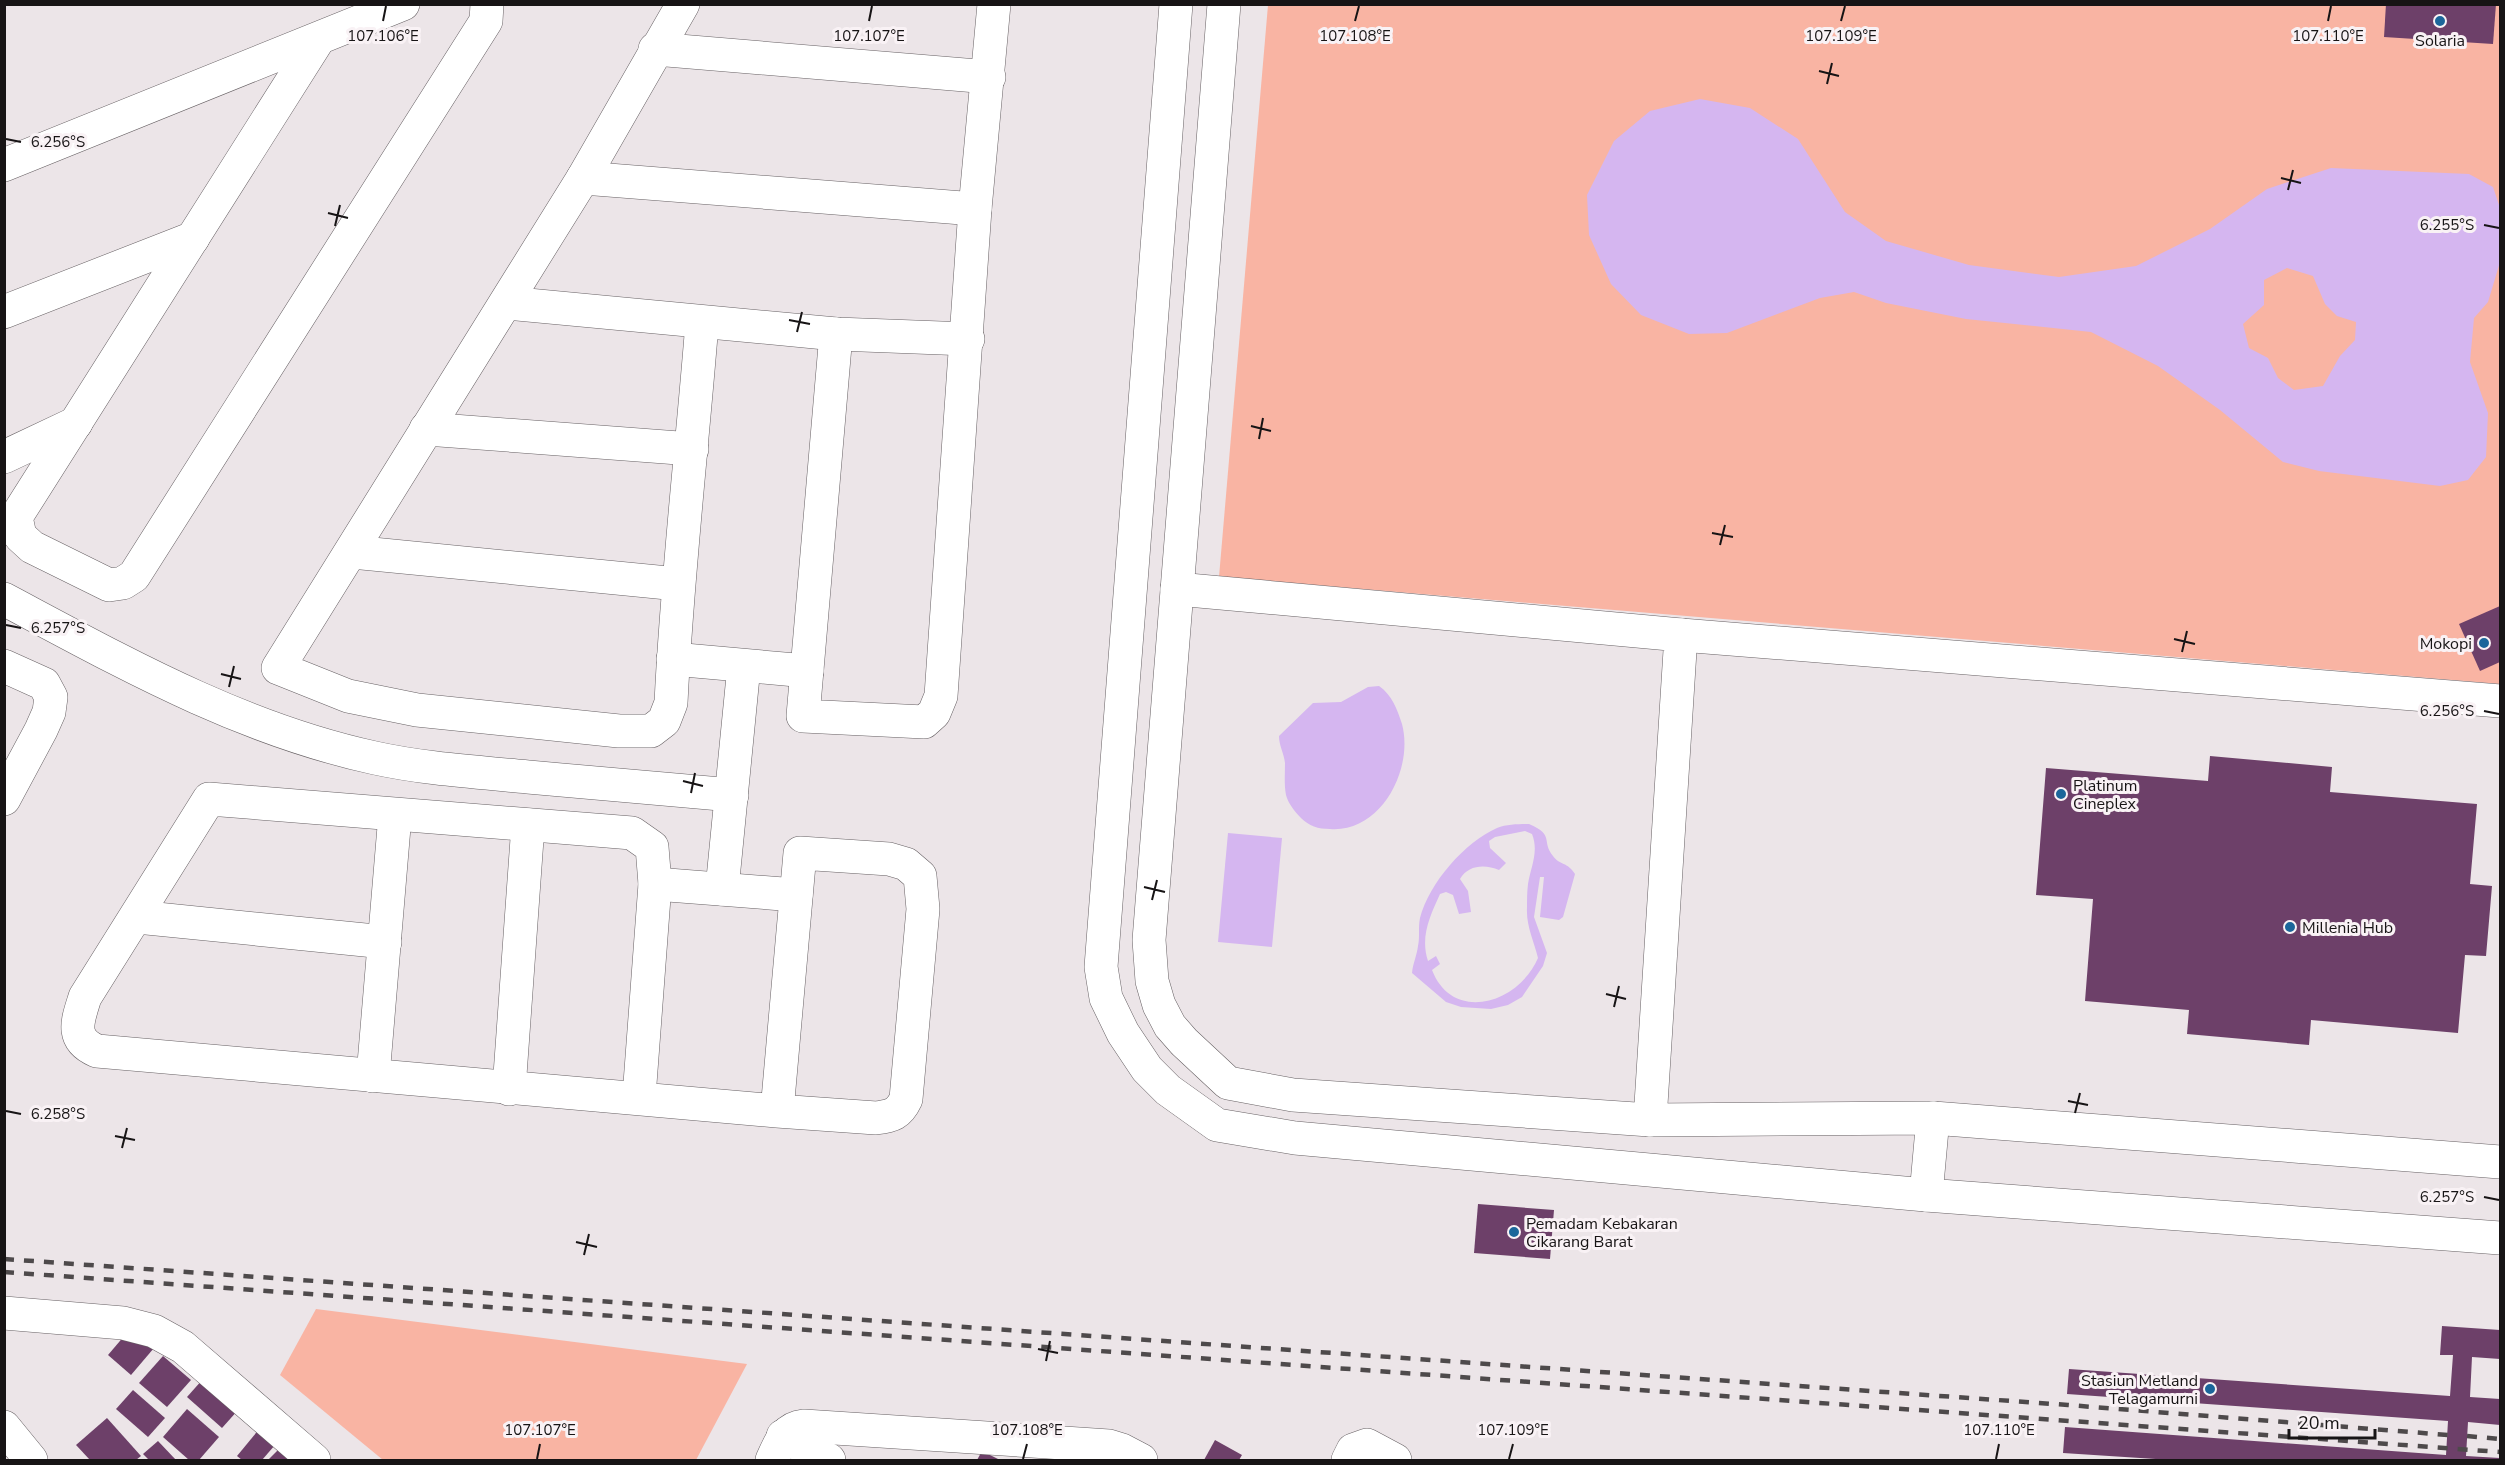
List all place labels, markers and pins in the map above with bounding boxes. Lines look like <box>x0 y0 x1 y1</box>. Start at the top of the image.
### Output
marker: Solaria <box>2433 14 2447 28</box>
place label: Solaria <box>2415 30 2465 52</box>
place label: Mokopi <box>2420 633 2472 655</box>
marker: Mokopi <box>2477 636 2491 650</box>
place label: Platinum Cineplex <box>2073 775 2137 815</box>
marker: Platinum Cineplex <box>2054 787 2068 801</box>
place label: Millenia Hub <box>2302 917 2393 939</box>
marker: Millenia Hub <box>2283 920 2297 934</box>
place label: Pemadam Kebakaran Cikarang Barat <box>1526 1213 1678 1253</box>
marker: Pemadam Kebakaran Cikarang Barat <box>1507 1225 1521 1239</box>
place label: Stasiun Metland Telagamurni <box>2081 1370 2198 1410</box>
marker: Stasiun Metland Telagamurni <box>2203 1382 2217 1396</box>

